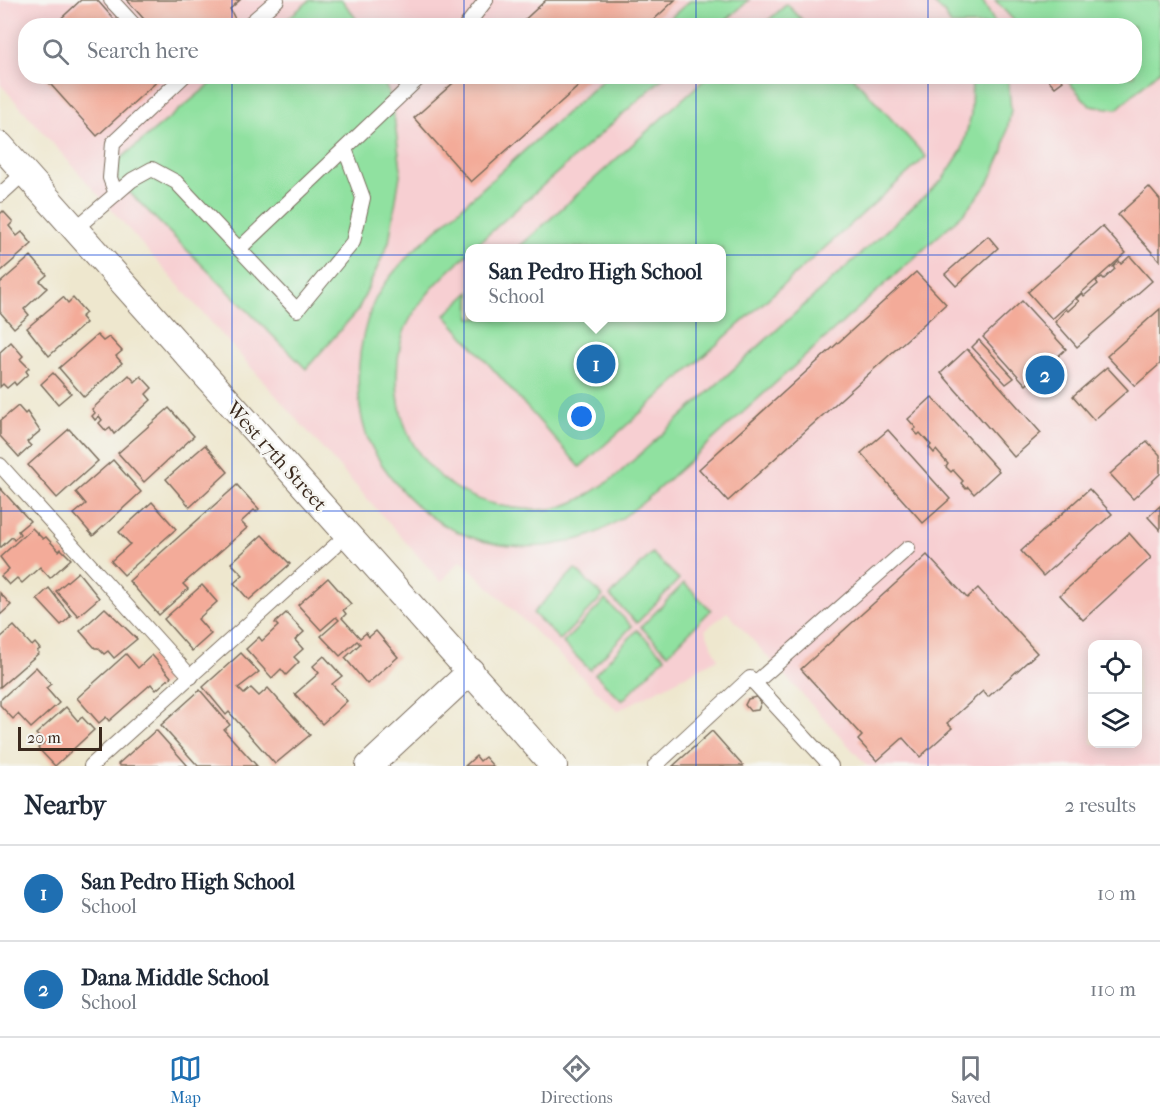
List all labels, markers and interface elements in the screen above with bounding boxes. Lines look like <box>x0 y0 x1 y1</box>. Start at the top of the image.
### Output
search box <box>18 18 1142 84</box>
icon: search <box>39 35 72 68</box>
text: Search here <box>87 38 199 64</box>
popup <box>465 244 726 322</box>
text: San Pedro High School <box>489 259 702 285</box>
text: School <box>489 285 544 308</box>
pin: 1 <box>576 342 616 386</box>
pin: 2 <box>1026 352 1064 398</box>
street label: West 17th Street <box>221 396 332 516</box>
your location <box>567 402 596 431</box>
map controls <box>1088 640 1142 748</box>
button: locate <box>1088 640 1142 694</box>
button: layers <box>1088 694 1142 748</box>
scale bar <box>18 724 102 752</box>
text: 20 m <box>27 728 61 747</box>
text: Nearby <box>24 790 106 821</box>
text: 2 results <box>1065 794 1136 817</box>
text: San Pedro High School <box>81 869 295 895</box>
text: 1 <box>40 882 47 905</box>
text: 10 m <box>1097 882 1136 905</box>
text: School <box>81 895 137 918</box>
text: Dana Middle School <box>81 965 269 991</box>
text: 2 <box>38 978 49 1001</box>
text: 110 m <box>1090 978 1136 1001</box>
text: School <box>81 991 137 1014</box>
tab: Map <box>169 1052 202 1107</box>
tab: Directions <box>541 1052 613 1107</box>
tab: Saved <box>951 1052 991 1107</box>

